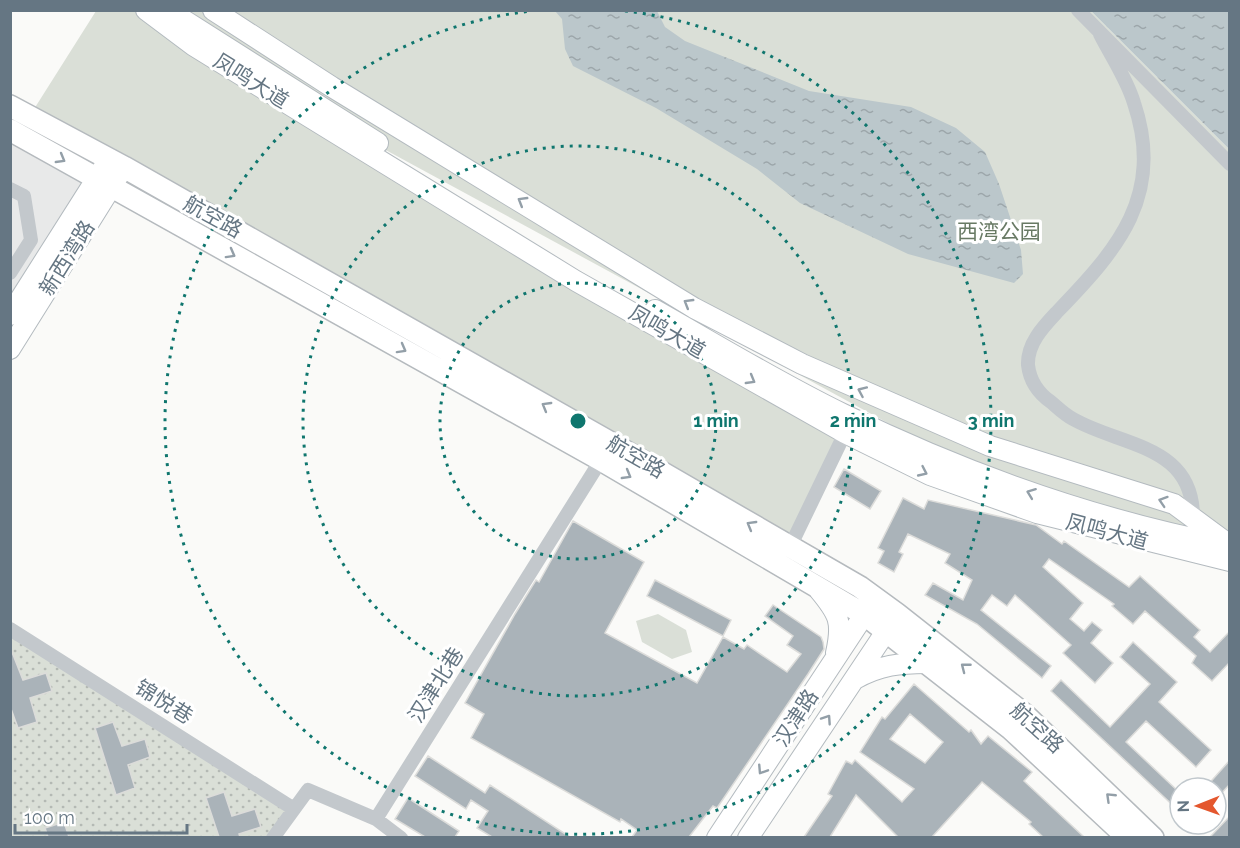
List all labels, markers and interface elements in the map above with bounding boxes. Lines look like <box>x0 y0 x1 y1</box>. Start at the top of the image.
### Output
street label: 凤鸣大道 <box>209 48 294 113</box>
one-way arrow <box>55 152 65 163</box>
street label: 航空路 <box>180 190 247 243</box>
one-way arrow <box>518 196 528 208</box>
street label: 新西湾路 <box>34 215 99 300</box>
park label: 西湾公园 <box>957 219 1041 244</box>
one-way arrow <box>225 247 235 259</box>
one-way arrow <box>684 299 694 311</box>
street label: 凤鸣大道 <box>625 300 710 363</box>
one-way arrow <box>396 342 406 353</box>
one-way arrow <box>745 373 756 384</box>
one-way arrow <box>858 386 869 398</box>
one-way arrow <box>542 402 552 413</box>
text: 1 min <box>693 410 739 431</box>
text: 2 min <box>830 410 876 431</box>
text: 3 min <box>968 410 1014 431</box>
centre of rings <box>568 411 588 431</box>
street label: 航空路 <box>603 430 670 483</box>
one-way arrow <box>917 464 928 476</box>
one-way arrow <box>621 468 631 479</box>
one-way arrow <box>1026 488 1037 501</box>
one-way arrow <box>1158 496 1169 508</box>
street label: 凤鸣大道 <box>1063 509 1151 554</box>
one-way arrow <box>747 520 757 532</box>
street label: 汉津北巷 <box>403 642 468 727</box>
one-way arrow <box>961 664 972 675</box>
street label: 锦悦巷 <box>131 674 198 729</box>
street label: 汉津路 <box>768 685 823 751</box>
street label: 航空路 <box>1006 697 1069 758</box>
one-way arrow <box>820 715 831 726</box>
one-way arrow <box>758 763 769 774</box>
north arrow <box>1168 776 1228 836</box>
one-way arrow <box>1107 793 1117 804</box>
scale bar <box>15 797 188 835</box>
text: N <box>1174 800 1193 813</box>
text: 100 m <box>24 807 75 828</box>

